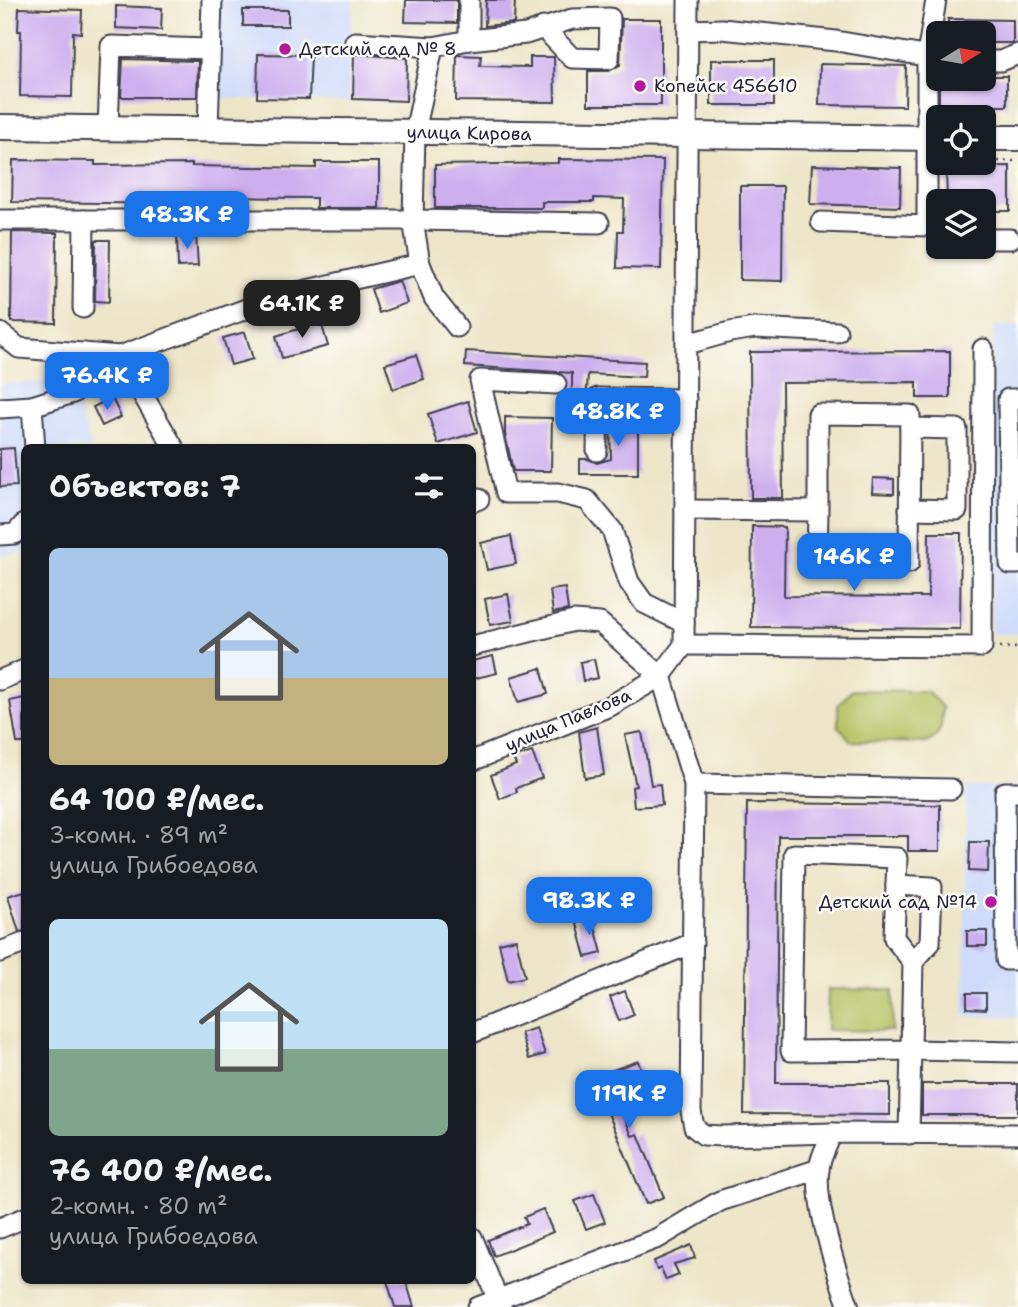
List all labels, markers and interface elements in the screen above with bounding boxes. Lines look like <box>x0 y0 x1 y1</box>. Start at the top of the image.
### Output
north arrow <box>926 21 996 91</box>
map controls <box>926 21 996 259</box>
place label: Детский сад № 8 <box>299 37 457 61</box>
marker: Детский сад № 8 <box>277 41 293 57</box>
place label: Копейск 456610 <box>654 74 798 98</box>
marker: Копейск 456610 <box>632 78 648 94</box>
button: locate <box>926 105 996 175</box>
street label: улица Кирова <box>406 120 532 146</box>
button: layers <box>926 189 996 259</box>
pin: 48.3K ₽ <box>122 191 252 251</box>
text: 48.3K ₽ <box>140 199 234 229</box>
pin: 64.1K ₽ <box>237 280 367 340</box>
text: 64.1K ₽ <box>259 288 345 318</box>
pin: 76.4K ₽ <box>42 352 172 412</box>
text: 76.4K ₽ <box>61 360 153 390</box>
pin: 48.8K ₽ <box>553 388 683 448</box>
text: 48.8K ₽ <box>571 396 665 426</box>
text: Объектов: 7 <box>49 466 241 507</box>
icon: filters <box>410 467 448 505</box>
pin: 146K ₽ <box>797 534 911 593</box>
text: 146K ₽ <box>813 541 895 571</box>
icon: home <box>186 593 312 719</box>
street label: улица Павлова <box>501 683 635 757</box>
text: 64 100 ₽/мес. <box>49 779 265 820</box>
text: 3-комн. · 89 m² <box>49 820 228 850</box>
text: улица Грибоедова <box>49 850 258 880</box>
pin: 98.3K ₽ <box>524 878 654 937</box>
text: 98.3K ₽ <box>542 885 636 915</box>
place label: Детский сад №14 <box>819 890 977 914</box>
marker: Детский сад №14 <box>983 894 999 910</box>
icon: home <box>186 964 312 1090</box>
pin: 119K ₽ <box>572 1070 686 1130</box>
text: 119K ₽ <box>591 1078 667 1108</box>
text: 76 400 ₽/мес. <box>49 1150 273 1191</box>
text: 2-комн. · 80 m² <box>49 1191 228 1221</box>
text: улица Грибоедова <box>49 1221 258 1251</box>

